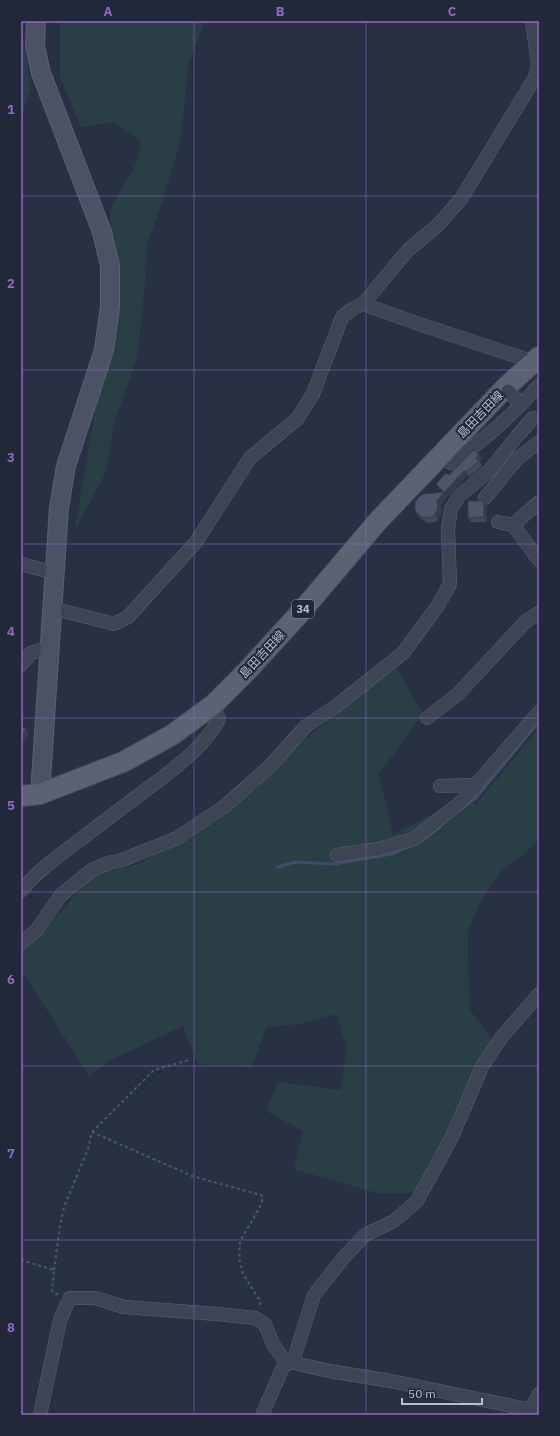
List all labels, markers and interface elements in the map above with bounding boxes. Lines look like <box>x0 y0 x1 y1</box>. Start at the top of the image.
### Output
text: A <box>104 3 113 20</box>
text: B <box>276 3 285 20</box>
text: C <box>448 3 457 20</box>
text: 1 <box>7 101 15 118</box>
text: 2 <box>7 275 15 292</box>
street label: 島田吉田線 <box>454 387 506 441</box>
text: 3 <box>7 449 15 466</box>
road number: 34 <box>292 600 314 618</box>
text: 4 <box>7 623 15 640</box>
street label: 島田吉田線 <box>236 627 288 681</box>
text: 5 <box>7 797 15 814</box>
text: 6 <box>7 971 15 988</box>
text: 7 <box>7 1145 15 1162</box>
text: 8 <box>7 1319 15 1336</box>
scale bar <box>402 1380 482 1406</box>
text: 50 m <box>408 1386 436 1401</box>

